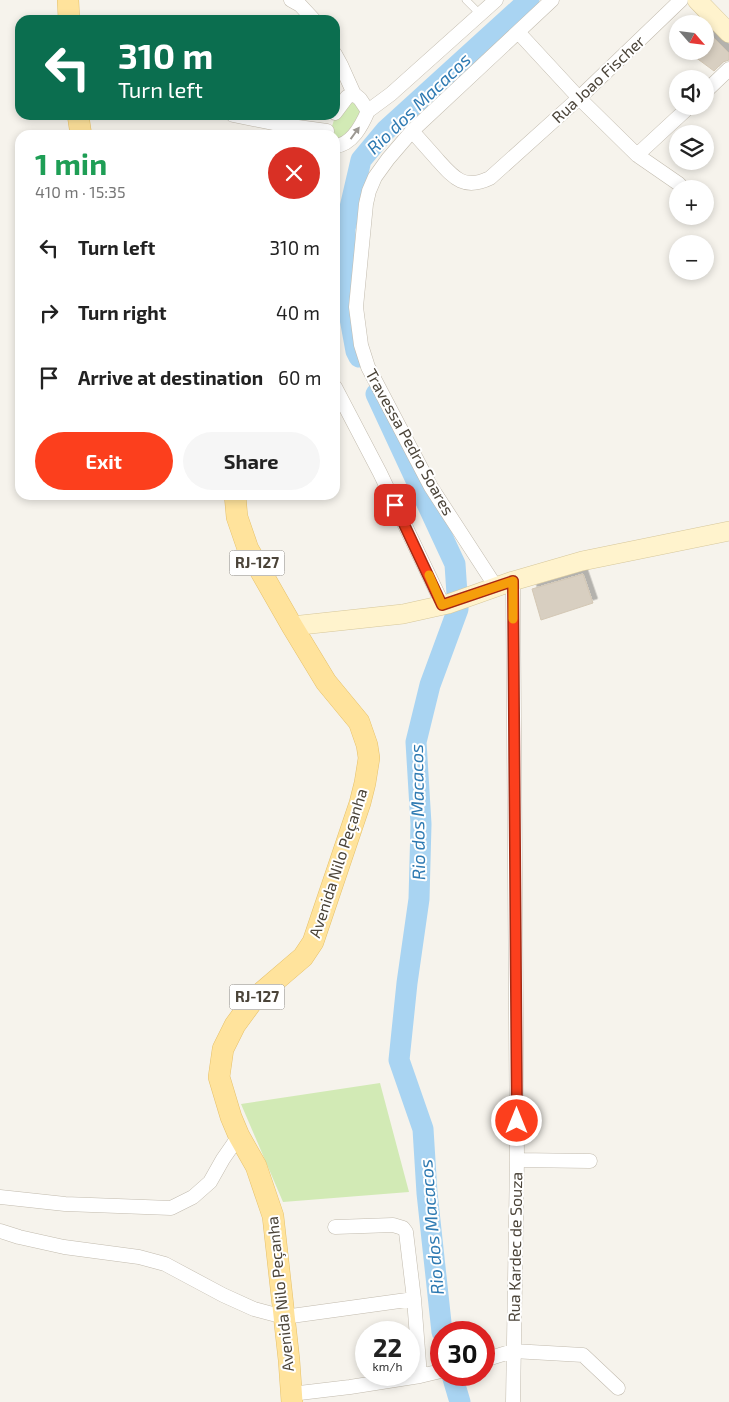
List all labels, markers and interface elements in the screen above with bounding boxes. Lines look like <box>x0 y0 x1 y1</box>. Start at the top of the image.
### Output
north arrow <box>669 15 714 60</box>
map controls <box>669 15 714 280</box>
street label: Rua Joao Fischer <box>547 30 648 126</box>
text: 310 m <box>118 34 213 76</box>
icon: left <box>35 35 100 100</box>
water label: Rio dos Macacos <box>362 48 475 158</box>
button: sound <box>669 70 714 115</box>
text: Turn left <box>118 76 203 102</box>
button: layers <box>669 125 714 170</box>
one-way arrow <box>350 126 360 140</box>
text: 1 min <box>35 145 107 181</box>
button: close <box>268 147 320 199</box>
button: + <box>669 180 714 225</box>
text: 410 m · 15:35 <box>35 182 126 201</box>
icon: left <box>35 234 63 262</box>
button: − <box>669 235 714 280</box>
text: Turn left <box>78 236 155 259</box>
text: 310 m <box>270 236 320 259</box>
icon: right <box>35 299 63 327</box>
text: Turn right <box>78 301 166 324</box>
text: 40 m <box>276 301 320 324</box>
icon: arrive <box>35 364 63 392</box>
street label: Travessa Pedro Soares <box>362 365 459 518</box>
text: Arrive at destination <box>78 366 263 389</box>
text: 60 m <box>278 366 321 389</box>
button: Exit <box>35 432 173 490</box>
button: Share <box>183 432 320 490</box>
pin <box>374 484 416 526</box>
icon: arrive <box>381 491 409 519</box>
road number: RJ-127 <box>230 550 284 576</box>
water label: Rio dos Macacos <box>405 744 429 880</box>
street label: Avenida Nilo Peçanha <box>304 786 372 940</box>
road number: RJ-127 <box>230 984 284 1010</box>
position arrow <box>490 1094 542 1146</box>
water label: Rio dos Macacos <box>414 1158 448 1296</box>
street label: Rua Kardec de Souza <box>504 1172 525 1322</box>
street label: Avenida Nilo Peçanha <box>262 1215 298 1373</box>
speed limit sign: 30 <box>430 1321 495 1386</box>
text: 22 <box>373 1332 402 1362</box>
text: km/h <box>373 1359 402 1373</box>

